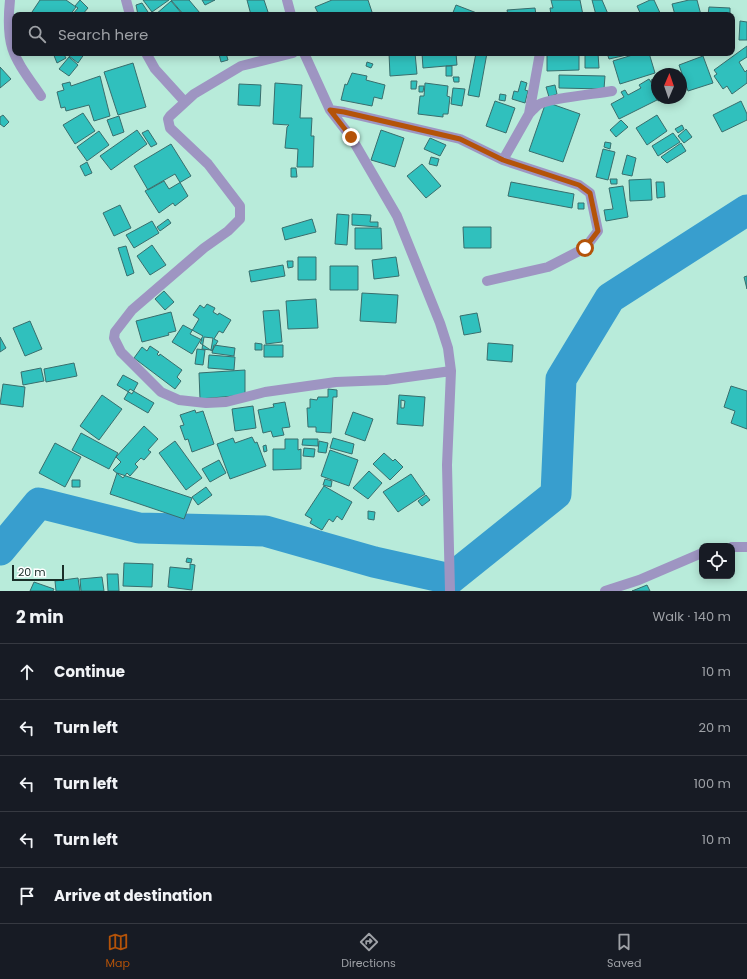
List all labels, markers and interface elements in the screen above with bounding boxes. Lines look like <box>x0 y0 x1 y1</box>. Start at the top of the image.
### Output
search box <box>12 12 735 56</box>
icon: search <box>26 23 48 45</box>
text: Search here <box>58 24 148 45</box>
north arrow <box>651 68 687 104</box>
route end <box>342 128 360 146</box>
route start <box>576 239 594 257</box>
map controls <box>699 543 735 579</box>
button: locate <box>699 543 735 579</box>
scale bar <box>12 563 64 582</box>
text: 20 m <box>18 564 46 580</box>
text: 2 min <box>16 605 64 629</box>
text: Walk · 140 m <box>653 607 731 626</box>
icon: ahead <box>16 661 38 683</box>
text: Continue <box>54 661 125 682</box>
text: 10 m <box>702 662 731 681</box>
icon: left <box>16 717 38 739</box>
text: Turn left <box>54 717 118 738</box>
text: 20 m <box>698 718 731 737</box>
icon: left <box>16 773 38 795</box>
text: Turn left <box>54 773 118 794</box>
text: 100 m <box>694 774 731 793</box>
icon: left <box>16 829 38 851</box>
text: Turn left <box>54 829 118 850</box>
text: 10 m <box>702 830 731 849</box>
icon: arrive <box>16 885 38 907</box>
text: Arrive at destination <box>54 885 212 906</box>
tab: Map <box>106 931 130 972</box>
tab: Directions <box>341 931 396 972</box>
tab: Saved <box>607 931 641 972</box>

